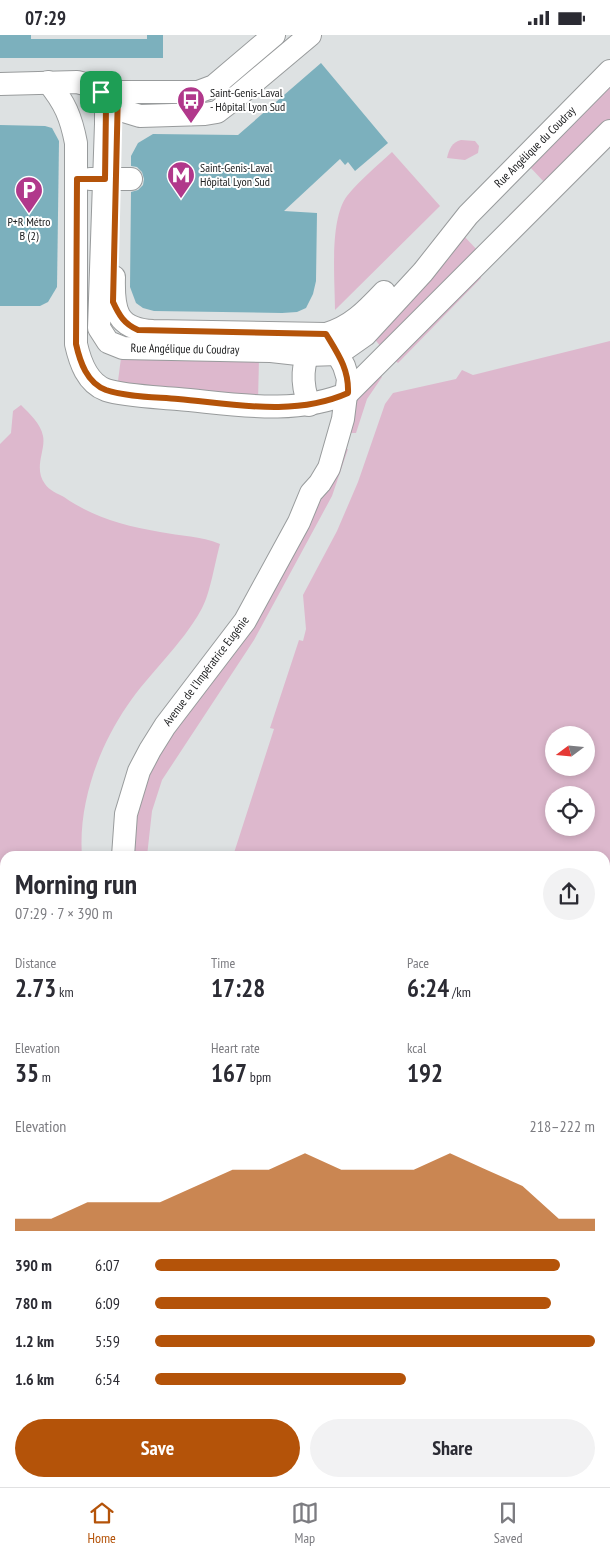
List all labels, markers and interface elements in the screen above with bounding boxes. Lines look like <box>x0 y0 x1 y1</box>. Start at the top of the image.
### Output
text: 07:29 <box>25 6 66 30</box>
pin <box>80 71 122 113</box>
icon: arrive <box>87 78 115 106</box>
bus stop icon: Saint-Genis-Laval - Hôpital Lyon Sud <box>176 85 206 124</box>
place label: Saint-Genis-Laval - Hôpital Lyon Sud <box>210 85 285 114</box>
street label: Rue Angélique du Coudray <box>491 103 579 190</box>
metro station icon: Saint-Genis-Laval Hôpital Lyon Sud <box>166 160 196 199</box>
place label: Saint-Genis-Laval Hôpital Lyon Sud <box>200 160 273 189</box>
parking icon: P+R Métro B (2) <box>14 175 44 214</box>
place label: P+R Métro B (2) <box>7 214 51 243</box>
street label: Rue Angélique du Coudray <box>130 340 240 357</box>
street label: Avenue de l'Impératrice Eugénie <box>159 613 252 729</box>
north arrow <box>545 726 595 776</box>
map controls <box>545 726 595 836</box>
button: locate <box>545 786 595 836</box>
text: Morning run <box>15 865 137 902</box>
button: share <box>543 868 595 920</box>
text: 07:29 · 7 × 390 m <box>15 903 113 923</box>
text: Distance <box>15 954 56 972</box>
text: Time <box>211 954 235 972</box>
text: Pace <box>407 954 429 972</box>
text: 2.73 <box>15 972 56 1004</box>
text: 17:28 <box>211 972 265 1004</box>
text: 6:24 <box>407 972 449 1004</box>
text: km <box>56 983 74 1001</box>
text: /km <box>449 983 471 1001</box>
text: Elevation <box>15 1039 60 1057</box>
text: Heart rate <box>211 1039 260 1057</box>
text: kcal <box>407 1039 426 1057</box>
text: 35 <box>15 1057 39 1089</box>
text: 167 <box>211 1057 247 1089</box>
text: 192 <box>407 1057 443 1089</box>
text: m <box>39 1068 51 1086</box>
text: bpm <box>247 1068 271 1086</box>
text: Elevation <box>15 1116 66 1136</box>
text: 218–222 m <box>530 1116 595 1136</box>
text: 390 m <box>15 1255 52 1275</box>
text: 6:07 <box>95 1255 120 1275</box>
text: 780 m <box>15 1293 52 1313</box>
text: 6:09 <box>95 1293 120 1313</box>
text: 1.2 km <box>15 1331 54 1351</box>
text: 5:59 <box>95 1331 120 1351</box>
text: 1.6 km <box>15 1369 54 1389</box>
text: 6:54 <box>95 1369 120 1389</box>
button: Save <box>15 1419 300 1477</box>
button: Share <box>310 1419 595 1477</box>
tab: Home <box>87 1499 116 1547</box>
tab: Map <box>291 1499 319 1547</box>
tab: Saved <box>494 1499 523 1547</box>

